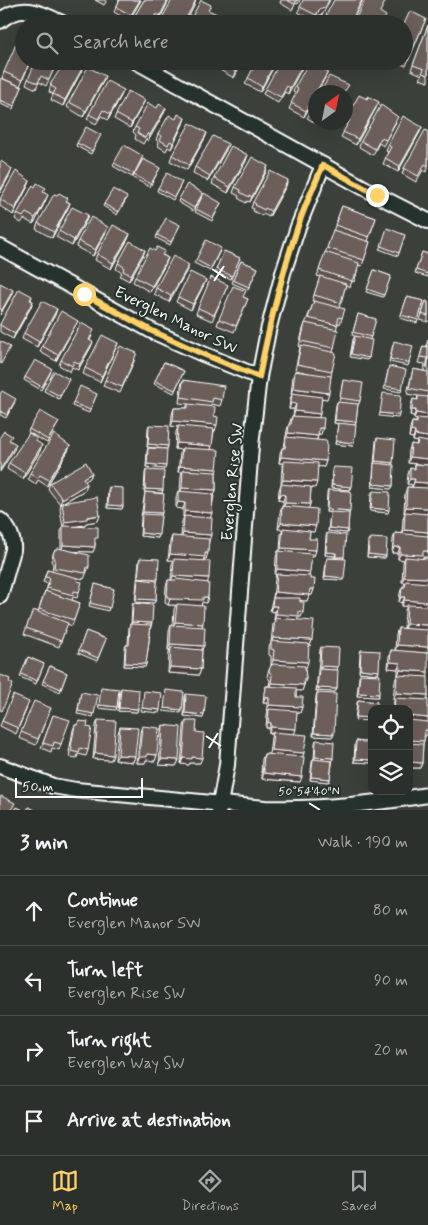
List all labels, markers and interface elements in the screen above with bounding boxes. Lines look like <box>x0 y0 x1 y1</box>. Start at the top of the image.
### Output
search box <box>15 15 413 70</box>
icon: search <box>33 29 61 57</box>
text: Search here <box>73 30 169 55</box>
north arrow <box>308 85 353 130</box>
route end <box>366 184 389 207</box>
street label: Everglen Manor SW <box>110 282 240 360</box>
route start <box>73 283 96 306</box>
street label: Everglen Rise SW <box>217 422 249 542</box>
map controls <box>368 705 413 795</box>
button: locate <box>368 705 413 750</box>
button: layers <box>368 750 413 795</box>
scale bar <box>15 775 142 798</box>
text: 50 m <box>22 778 53 796</box>
text: 50°54'40"N <box>278 784 340 800</box>
text: 3 min <box>20 829 68 857</box>
text: Walk · 190 m <box>318 832 408 853</box>
text: Continue <box>67 888 138 913</box>
icon: ahead <box>20 897 48 925</box>
text: 80 m <box>373 900 408 921</box>
text: Everglen Manor SW <box>67 913 201 934</box>
text: Turn left <box>67 958 143 983</box>
icon: left <box>20 967 48 995</box>
text: 90 m <box>374 970 408 991</box>
text: Everglen Rise SW <box>67 983 185 1004</box>
text: Turn right <box>67 1028 151 1053</box>
icon: right <box>20 1037 48 1065</box>
text: 20 m <box>374 1040 408 1061</box>
text: Everglen Way SW <box>67 1053 185 1074</box>
icon: arrive <box>20 1107 48 1135</box>
text: Arrive at destination <box>67 1108 231 1133</box>
tab: Map <box>51 1167 79 1215</box>
tab: Directions <box>182 1167 239 1215</box>
tab: Saved <box>341 1167 377 1215</box>

